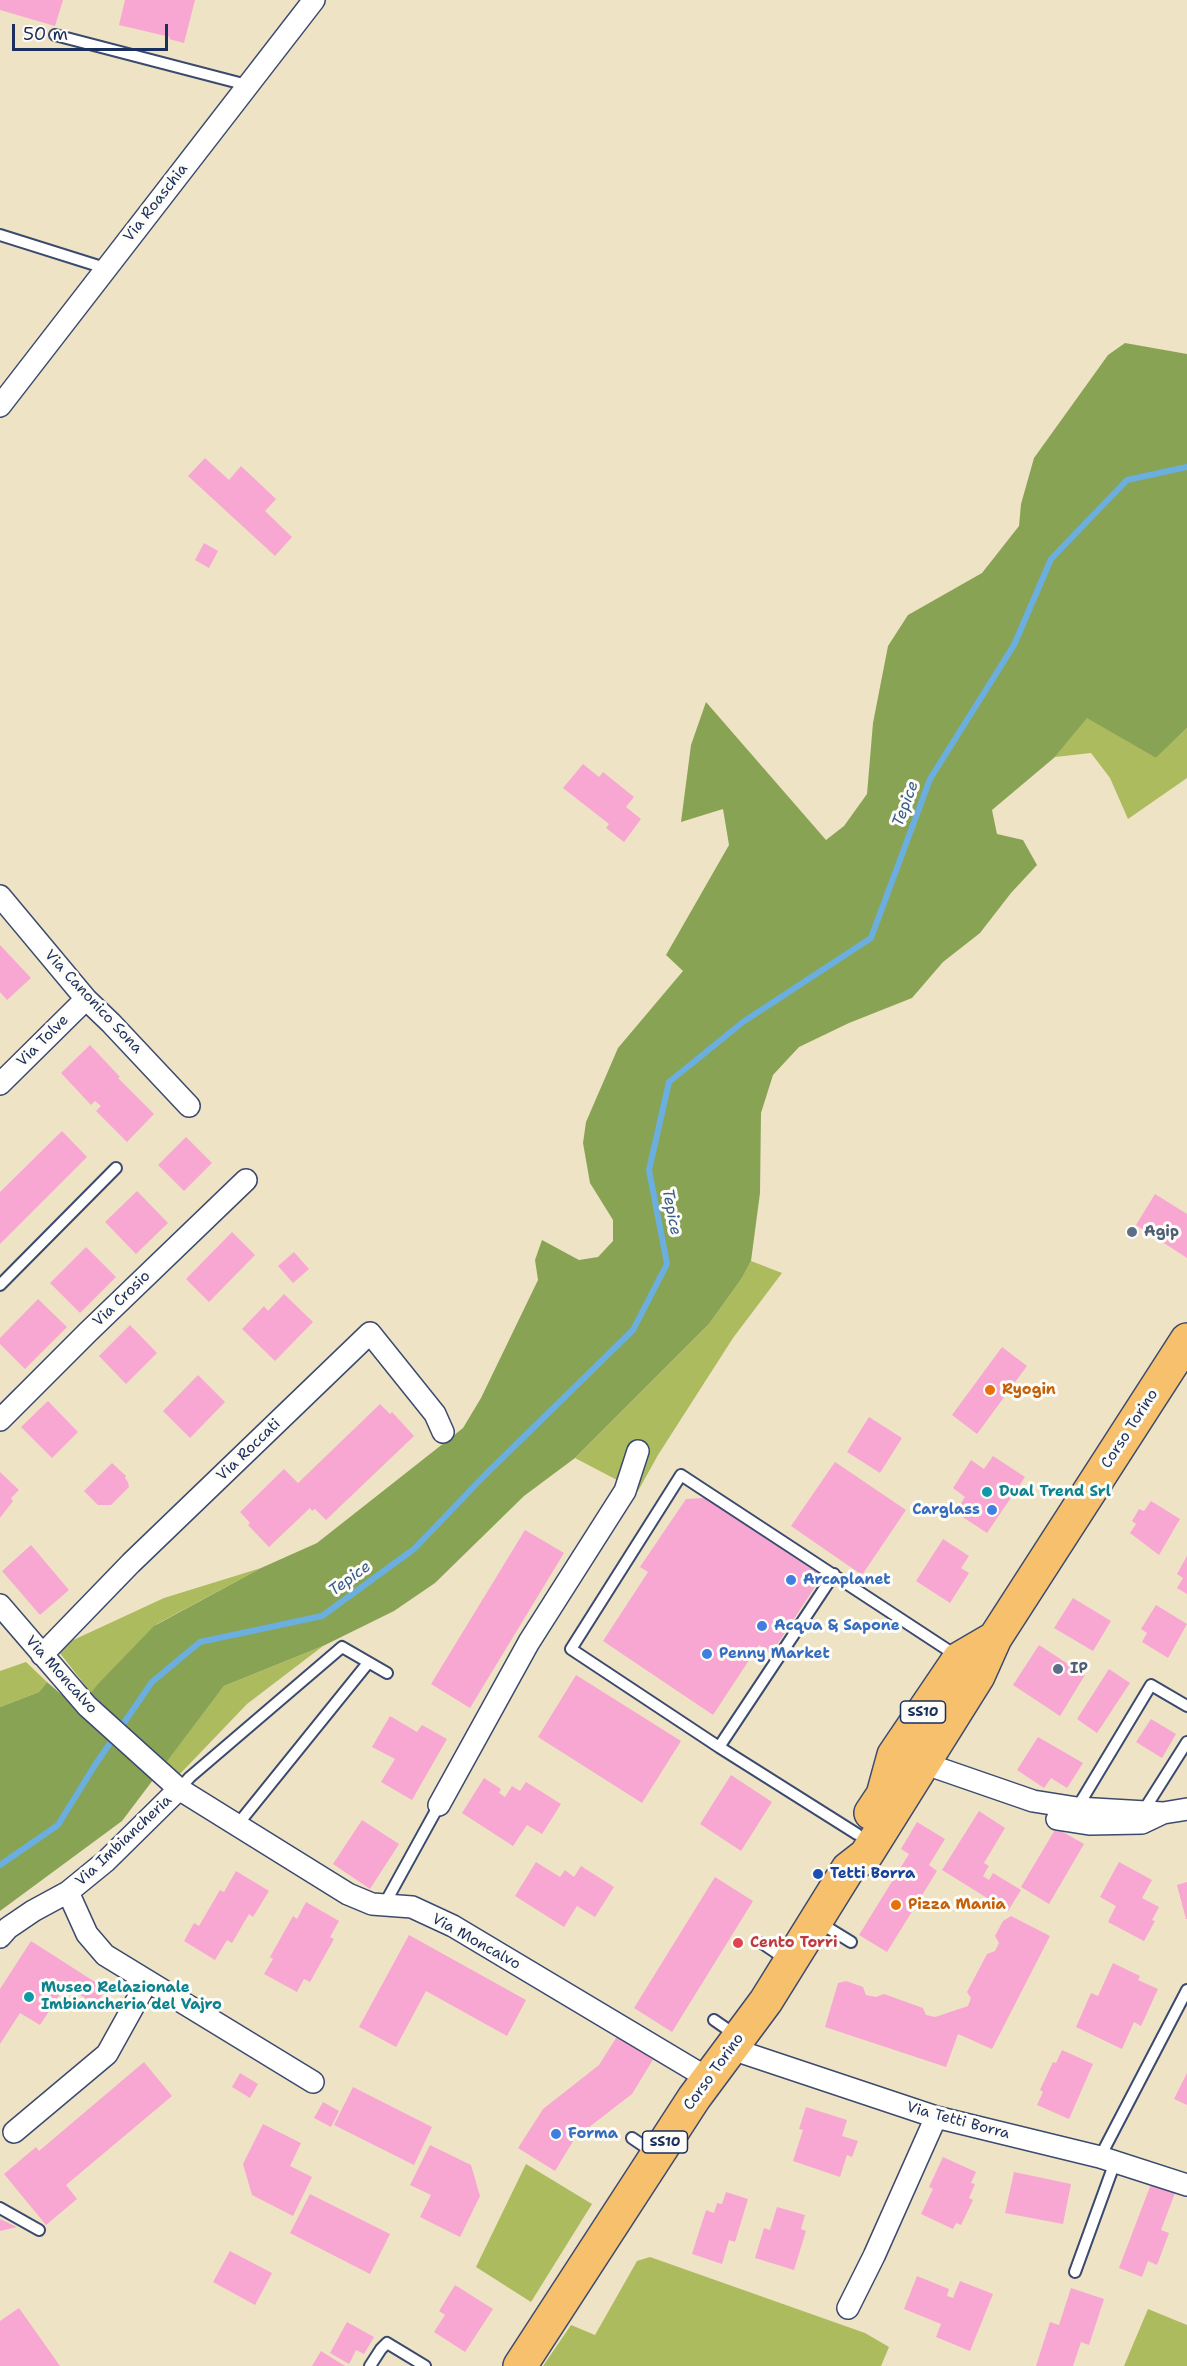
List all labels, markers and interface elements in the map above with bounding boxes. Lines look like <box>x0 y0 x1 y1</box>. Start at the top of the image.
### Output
scale bar <box>15 12 171 50</box>
text: 50 m <box>23 22 68 46</box>
street label: Via Roaschia <box>120 160 192 246</box>
water label: Tepice <box>889 779 923 829</box>
street label: Via Canonico Sona <box>40 946 146 1058</box>
street label: Via Tolve <box>13 1011 73 1071</box>
water label: Tepice <box>657 1187 685 1237</box>
place label: Agip <box>1144 1223 1179 1241</box>
marker: Agip <box>1125 1225 1139 1239</box>
street label: Via Crosio <box>90 1267 154 1331</box>
place label: Ryogin <box>1002 1381 1056 1399</box>
marker: Ryogin <box>983 1383 997 1397</box>
street label: Corso Torino <box>1098 1386 1162 1472</box>
street label: Via Roccati <box>213 1415 285 1485</box>
place label: Dual Trend Srl <box>999 1483 1111 1501</box>
marker: Dual Trend Srl <box>980 1485 994 1499</box>
place label: Carglass <box>912 1501 980 1519</box>
marker: Carglass <box>985 1503 999 1517</box>
water label: Tepice <box>325 1557 375 1601</box>
place label: Arcaplanet <box>803 1571 891 1589</box>
marker: Arcaplanet <box>784 1573 798 1587</box>
place label: Acqua & Sapone <box>774 1617 900 1635</box>
marker: Acqua & Sapone <box>755 1619 769 1633</box>
street label: Via Moncalvo <box>21 1632 101 1718</box>
place label: Penny Market <box>719 1645 830 1663</box>
marker: Penny Market <box>700 1647 714 1661</box>
place label: IP <box>1070 1660 1088 1678</box>
marker: IP <box>1051 1662 1065 1676</box>
road number: SS10 <box>900 1701 946 1723</box>
street label: Via Imbiancheria <box>72 1792 176 1890</box>
place label: Tetti Borra <box>830 1865 915 1883</box>
marker: Tetti Borra <box>811 1867 825 1881</box>
place label: Pizza Mania <box>908 1896 1006 1914</box>
marker: Pizza Mania <box>889 1898 903 1912</box>
street label: Via Moncalvo <box>428 1910 524 1974</box>
place label: Cento Torri <box>750 1934 837 1952</box>
marker: Cento Torri <box>731 1936 745 1950</box>
place label: Museo Relazionale Imbiancheria del Vajro <box>41 1979 222 2014</box>
marker: Museo Relazionale Imbiancheria del Vajro <box>22 1990 36 2004</box>
street label: Corso Torino <box>680 2030 748 2114</box>
street label: Via Tetti Borra <box>904 2099 1012 2143</box>
place label: Forma <box>568 2125 618 2143</box>
marker: Forma <box>549 2127 563 2141</box>
road number: SS10 <box>642 2131 688 2153</box>

